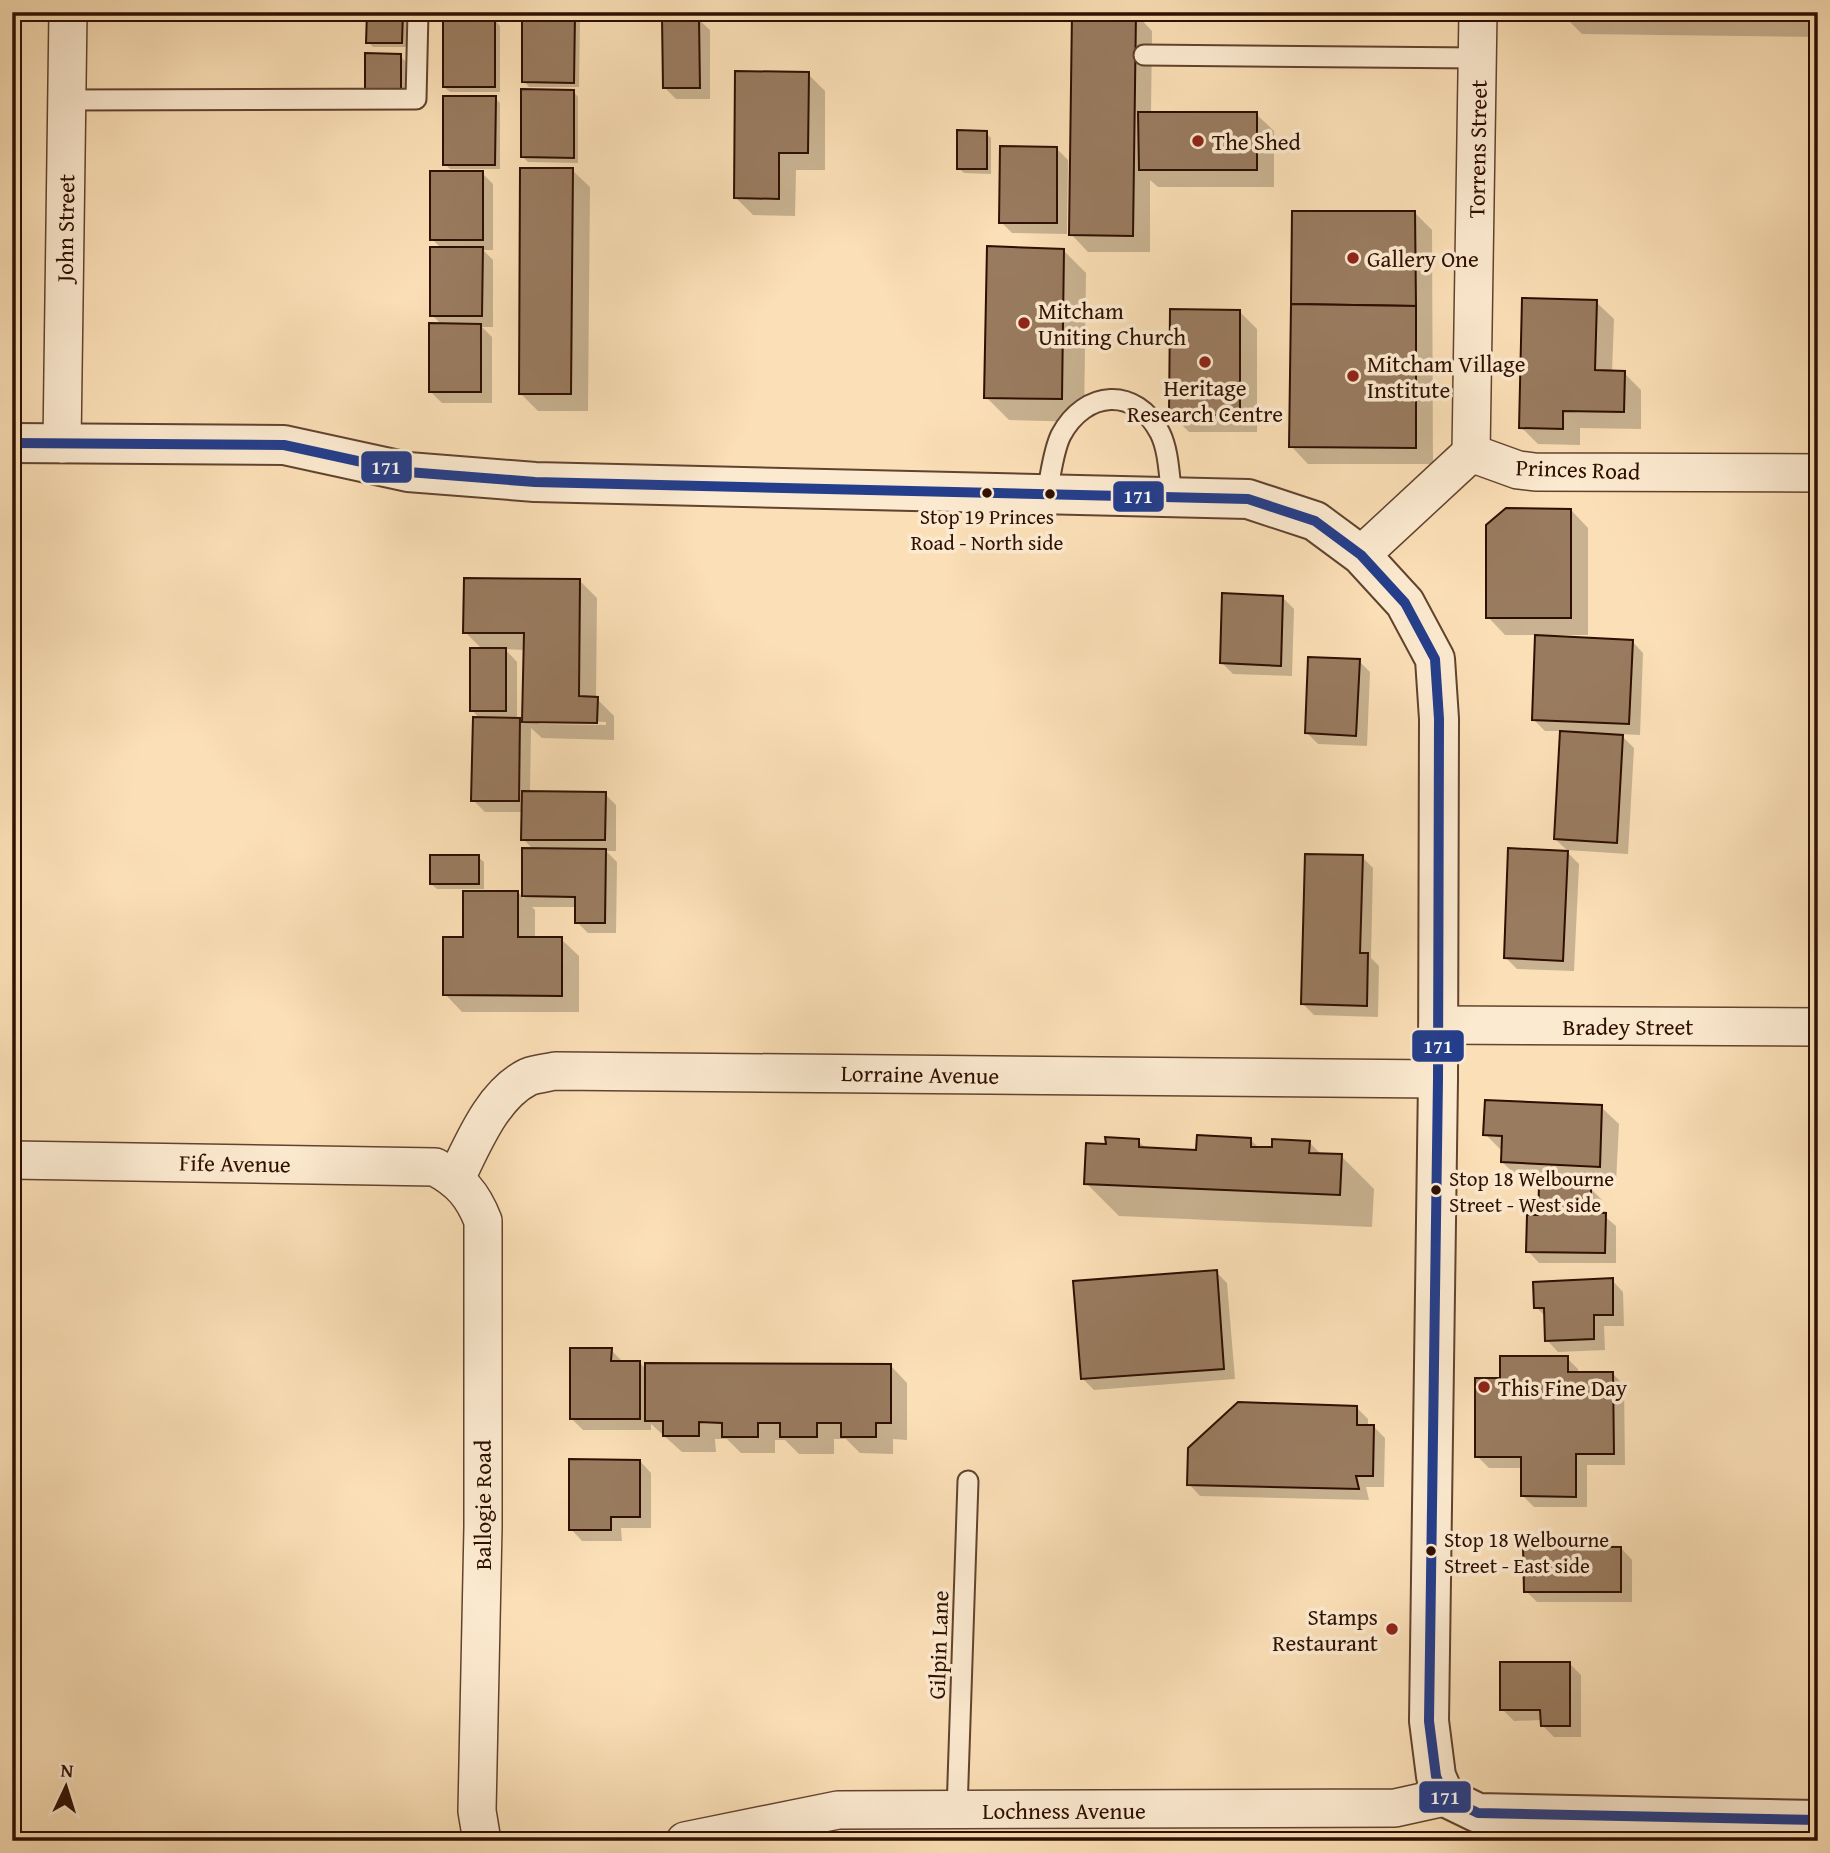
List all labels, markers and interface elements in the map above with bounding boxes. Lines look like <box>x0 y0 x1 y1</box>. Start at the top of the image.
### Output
street label: Torrens Street <box>1459 80 1495 218</box>
place label: The Shed <box>1212 125 1302 158</box>
marker: The Shed <box>1190 133 1206 149</box>
street label: John Street <box>48 174 82 285</box>
place label: Gallery One <box>1367 242 1479 275</box>
marker: Gallery One <box>1345 250 1361 266</box>
place label: Mitcham Uniting Church <box>1038 294 1186 353</box>
marker: Mitcham Uniting Church <box>1016 315 1032 331</box>
place label: Mitcham Village Institute <box>1367 347 1525 406</box>
marker: Heritage Research Centre <box>1197 354 1213 370</box>
marker: Mitcham Village Institute <box>1345 368 1361 384</box>
place label: Heritage Research Centre <box>1127 371 1283 430</box>
line badge: 171 <box>360 450 413 484</box>
street label: Princes Road <box>1515 450 1642 488</box>
text: 171 <box>371 453 401 481</box>
line badge: 171 <box>1112 480 1165 513</box>
text: 171 <box>1123 482 1153 510</box>
marker: Stop 19 Princes Road - North side <box>980 486 994 500</box>
unlabelled marker <box>1043 487 1057 501</box>
place label: Stop 19 Princes Road - North side <box>911 501 1063 558</box>
street label: Bradey Street <box>1563 1010 1693 1043</box>
line badge: 171 <box>1411 1029 1465 1063</box>
text: 171 <box>1423 1032 1453 1060</box>
street label: Lorraine Avenue <box>840 1056 1000 1092</box>
street label: Fife Avenue <box>179 1146 291 1180</box>
place label: Stop 18 Welbourne Street - West side <box>1449 1163 1614 1220</box>
marker: Stop 18 Welbourne Street - West side <box>1429 1183 1443 1197</box>
place label: This Fine Day <box>1498 1371 1628 1404</box>
marker: This Fine Day <box>1476 1379 1492 1395</box>
street label: Ballogie Road <box>466 1439 499 1570</box>
place label: Stop 18 Welbourne Street - East side <box>1444 1524 1609 1581</box>
marker: Stop 18 Welbourne Street - East side <box>1424 1544 1438 1558</box>
street label: Gilpin Lane <box>920 1590 956 1700</box>
place label: Stamps Restaurant <box>1272 1600 1378 1659</box>
marker: Stamps Restaurant <box>1384 1621 1400 1637</box>
north arrow <box>32 1752 102 1822</box>
text: N <box>60 1756 75 1784</box>
line badge: 171 <box>1418 1780 1472 1814</box>
text: 171 <box>1430 1783 1460 1811</box>
street label: Lochness Avenue <box>982 1794 1146 1827</box>

